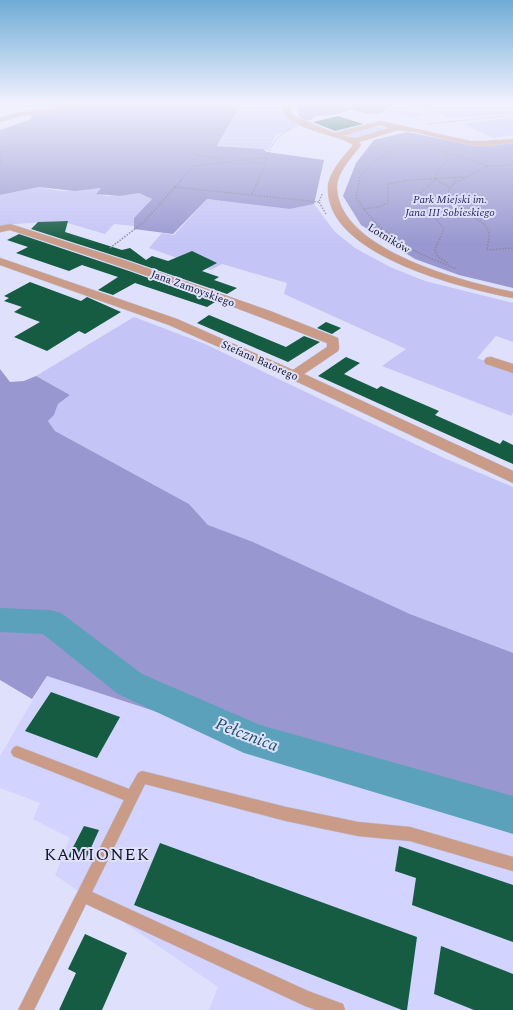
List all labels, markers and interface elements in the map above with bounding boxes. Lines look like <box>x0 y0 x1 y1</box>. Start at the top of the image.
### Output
park label: Park Miejski im. Jana III Sobieskiego <box>404 191 495 221</box>
street label: Lotników <box>364 219 414 258</box>
street label: Jana Zamoyskiego <box>148 265 237 312</box>
street label: Stefana Batorego <box>219 336 301 385</box>
water label: Pełcznica <box>211 711 282 759</box>
district label: KAMIONEK <box>44 842 150 868</box>

